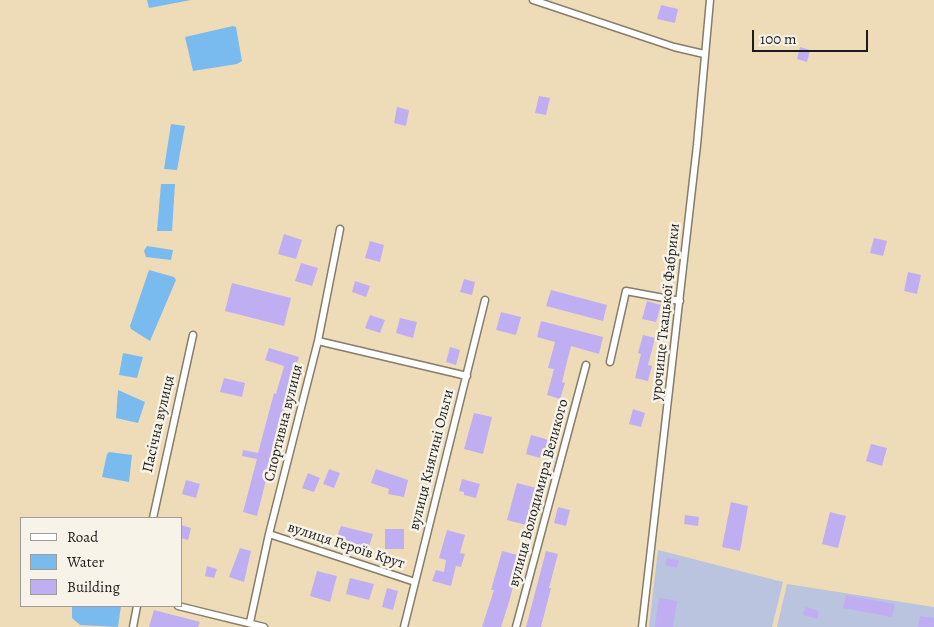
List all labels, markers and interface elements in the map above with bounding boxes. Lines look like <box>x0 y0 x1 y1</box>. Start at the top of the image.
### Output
scale bar <box>754 20 870 52</box>
text: 100 m <box>760 29 797 49</box>
street label: урочище Ткацької Фабрики <box>648 222 684 402</box>
street label: Спортивна вулиця <box>261 363 307 483</box>
street label: Пасічна вулиця <box>139 373 179 475</box>
street label: вулиця Княгині Ольги <box>406 388 458 532</box>
street label: вулиця Володимира Великого <box>505 397 573 589</box>
legend <box>20 517 182 607</box>
street label: вулиця Героїв Крут <box>285 519 407 573</box>
text: Road <box>67 527 98 547</box>
text: Water <box>67 552 104 572</box>
text: Building <box>67 577 120 597</box>

